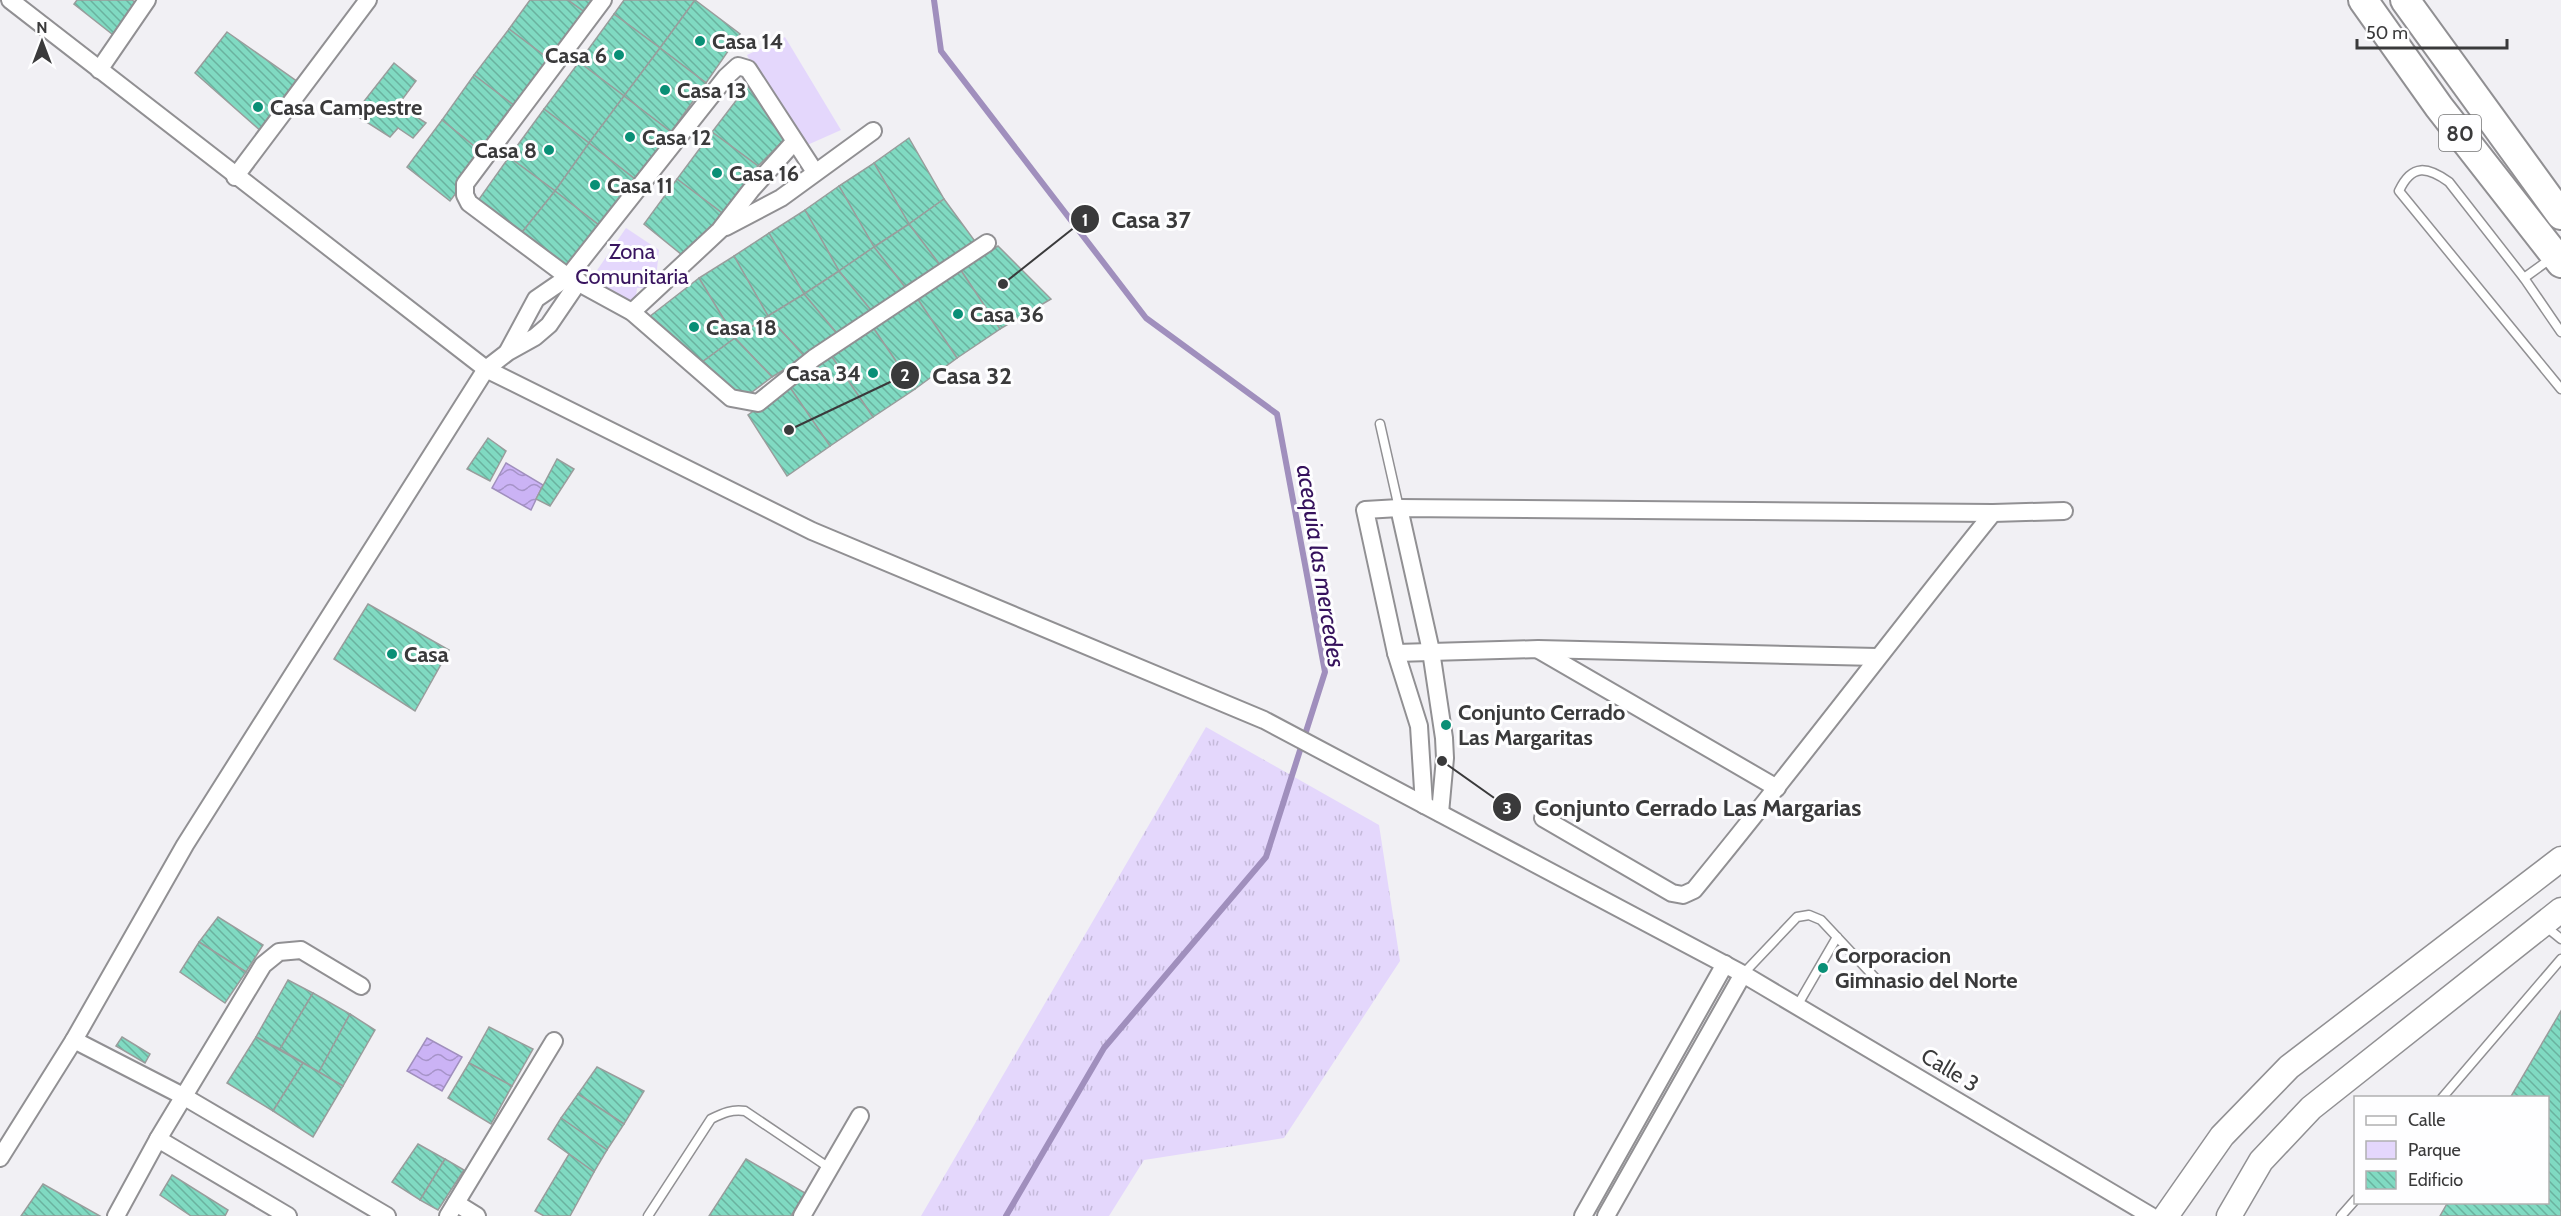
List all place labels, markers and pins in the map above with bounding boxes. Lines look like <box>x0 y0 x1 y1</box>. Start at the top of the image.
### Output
place label: Casa 14 <box>712 28 783 55</box>
marker: Casa 14 <box>693 34 707 48</box>
place label: Casa 6 <box>545 42 607 69</box>
marker: Casa 6 <box>612 48 626 62</box>
place label: Casa 13 <box>677 77 747 104</box>
marker: Casa 13 <box>658 83 672 97</box>
place label: Casa Campestre <box>270 94 422 121</box>
marker: Casa Campestre <box>251 100 265 114</box>
place label: Casa 12 <box>642 124 711 151</box>
marker: Casa 12 <box>623 130 637 144</box>
place label: Casa 8 <box>474 137 537 164</box>
marker: Casa 8 <box>542 143 556 157</box>
place label: Casa 16 <box>729 160 799 187</box>
marker: Casa 16 <box>710 166 724 180</box>
place label: Casa 11 <box>607 172 673 199</box>
marker: Casa 11 <box>588 178 602 192</box>
callout: Casa 37 <box>1070 198 1203 240</box>
place label: Casa 36 <box>970 301 1044 328</box>
marker: Casa 36 <box>951 307 965 321</box>
place label: Casa 18 <box>706 314 777 341</box>
marker: Casa 18 <box>687 320 701 334</box>
callout: Casa 32 <box>890 354 1024 396</box>
place label: Casa 34 <box>786 360 861 387</box>
marker: Casa 34 <box>866 366 880 380</box>
place label: Casa <box>404 641 449 668</box>
marker: Casa <box>385 647 399 661</box>
place label: Conjunto Cerrado Las Margaritas <box>1458 699 1625 751</box>
marker: Conjunto Cerrado Las Margaritas <box>1439 718 1453 732</box>
callout: Conjunto Cerrado Las Margarias <box>1492 786 1873 828</box>
place label: Corporacion Gimnasio del Norte <box>1835 942 2018 994</box>
marker: Corporacion Gimnasio del Norte <box>1816 961 1830 975</box>

